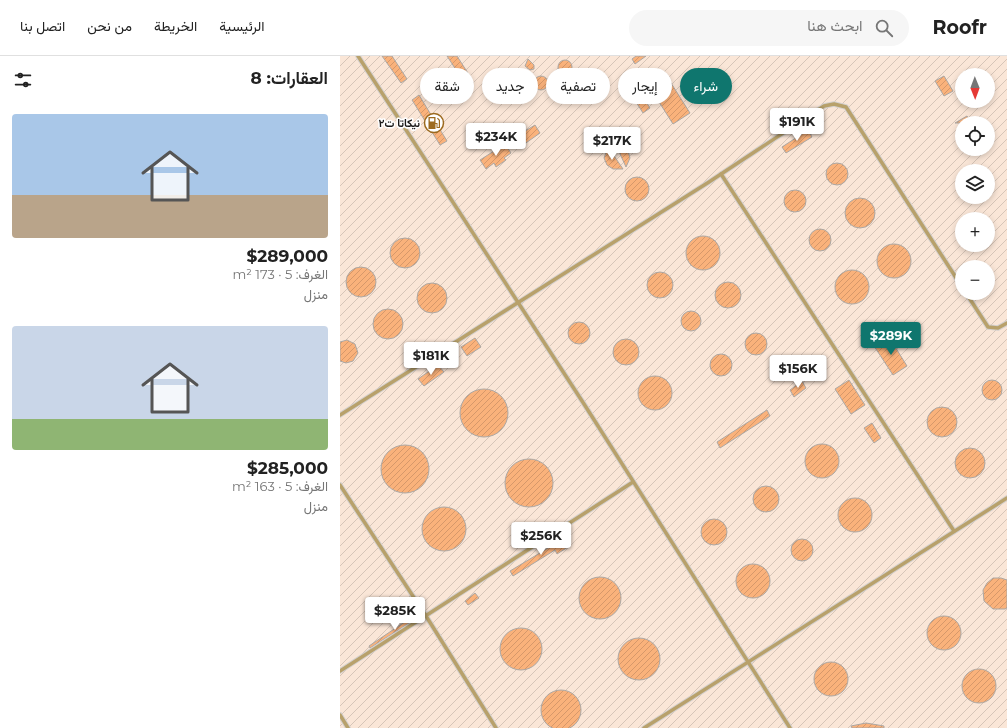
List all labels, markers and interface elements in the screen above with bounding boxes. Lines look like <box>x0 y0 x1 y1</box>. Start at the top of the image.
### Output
search box <box>629 10 909 46</box>
text: ابحث هنا <box>807 16 863 35</box>
text: Roofr <box>933 16 987 39</box>
text: اتصل بنا <box>20 17 65 35</box>
text: من نحن <box>87 17 132 35</box>
text: الخريطة <box>154 17 197 35</box>
text: الرئيسية <box>219 17 265 35</box>
icon: search <box>873 17 895 39</box>
text: العقارات: 8 <box>251 68 328 88</box>
chip: شقة <box>420 68 474 104</box>
chip: جديد <box>482 68 538 104</box>
chip: تصفية <box>546 68 610 104</box>
chip: إيجار <box>618 68 672 104</box>
chip: شراء <box>680 68 732 104</box>
north arrow <box>955 68 995 108</box>
map controls <box>955 68 995 300</box>
icon: filters <box>12 69 34 91</box>
pin: $191K <box>769 108 825 142</box>
fuel station icon: نيكاتا ت٢ <box>423 112 445 134</box>
text: $191K <box>779 113 815 129</box>
place label: نيكاتا ت٢ <box>378 116 420 130</box>
button: locate <box>955 116 995 156</box>
pin: $234K <box>468 123 524 157</box>
pin: $217K <box>584 127 640 161</box>
text: $234K <box>475 128 517 144</box>
text: $217K <box>593 132 631 148</box>
icon: home <box>134 140 206 212</box>
button: layers <box>955 164 995 204</box>
button: + <box>955 212 995 252</box>
text: $289,000 <box>246 246 328 266</box>
button: − <box>955 260 995 300</box>
text: الغرف: 5 · 173 m² <box>232 266 328 282</box>
text: منزل <box>304 286 328 302</box>
pin: $289K <box>863 322 919 356</box>
text: $289K <box>870 327 912 343</box>
pin: $181K <box>403 342 459 376</box>
text: $181K <box>413 347 449 363</box>
icon: home <box>134 352 206 424</box>
pin: $156K <box>770 355 826 389</box>
text: $156K <box>779 360 817 376</box>
text: $285,000 <box>247 458 328 478</box>
text: الغرف: 5 · 163 m² <box>232 478 328 494</box>
text: منزل <box>304 498 328 514</box>
pin: $256K <box>513 522 569 556</box>
text: $256K <box>520 527 562 543</box>
pin: $285K <box>367 597 423 631</box>
text: $285K <box>374 602 416 618</box>

